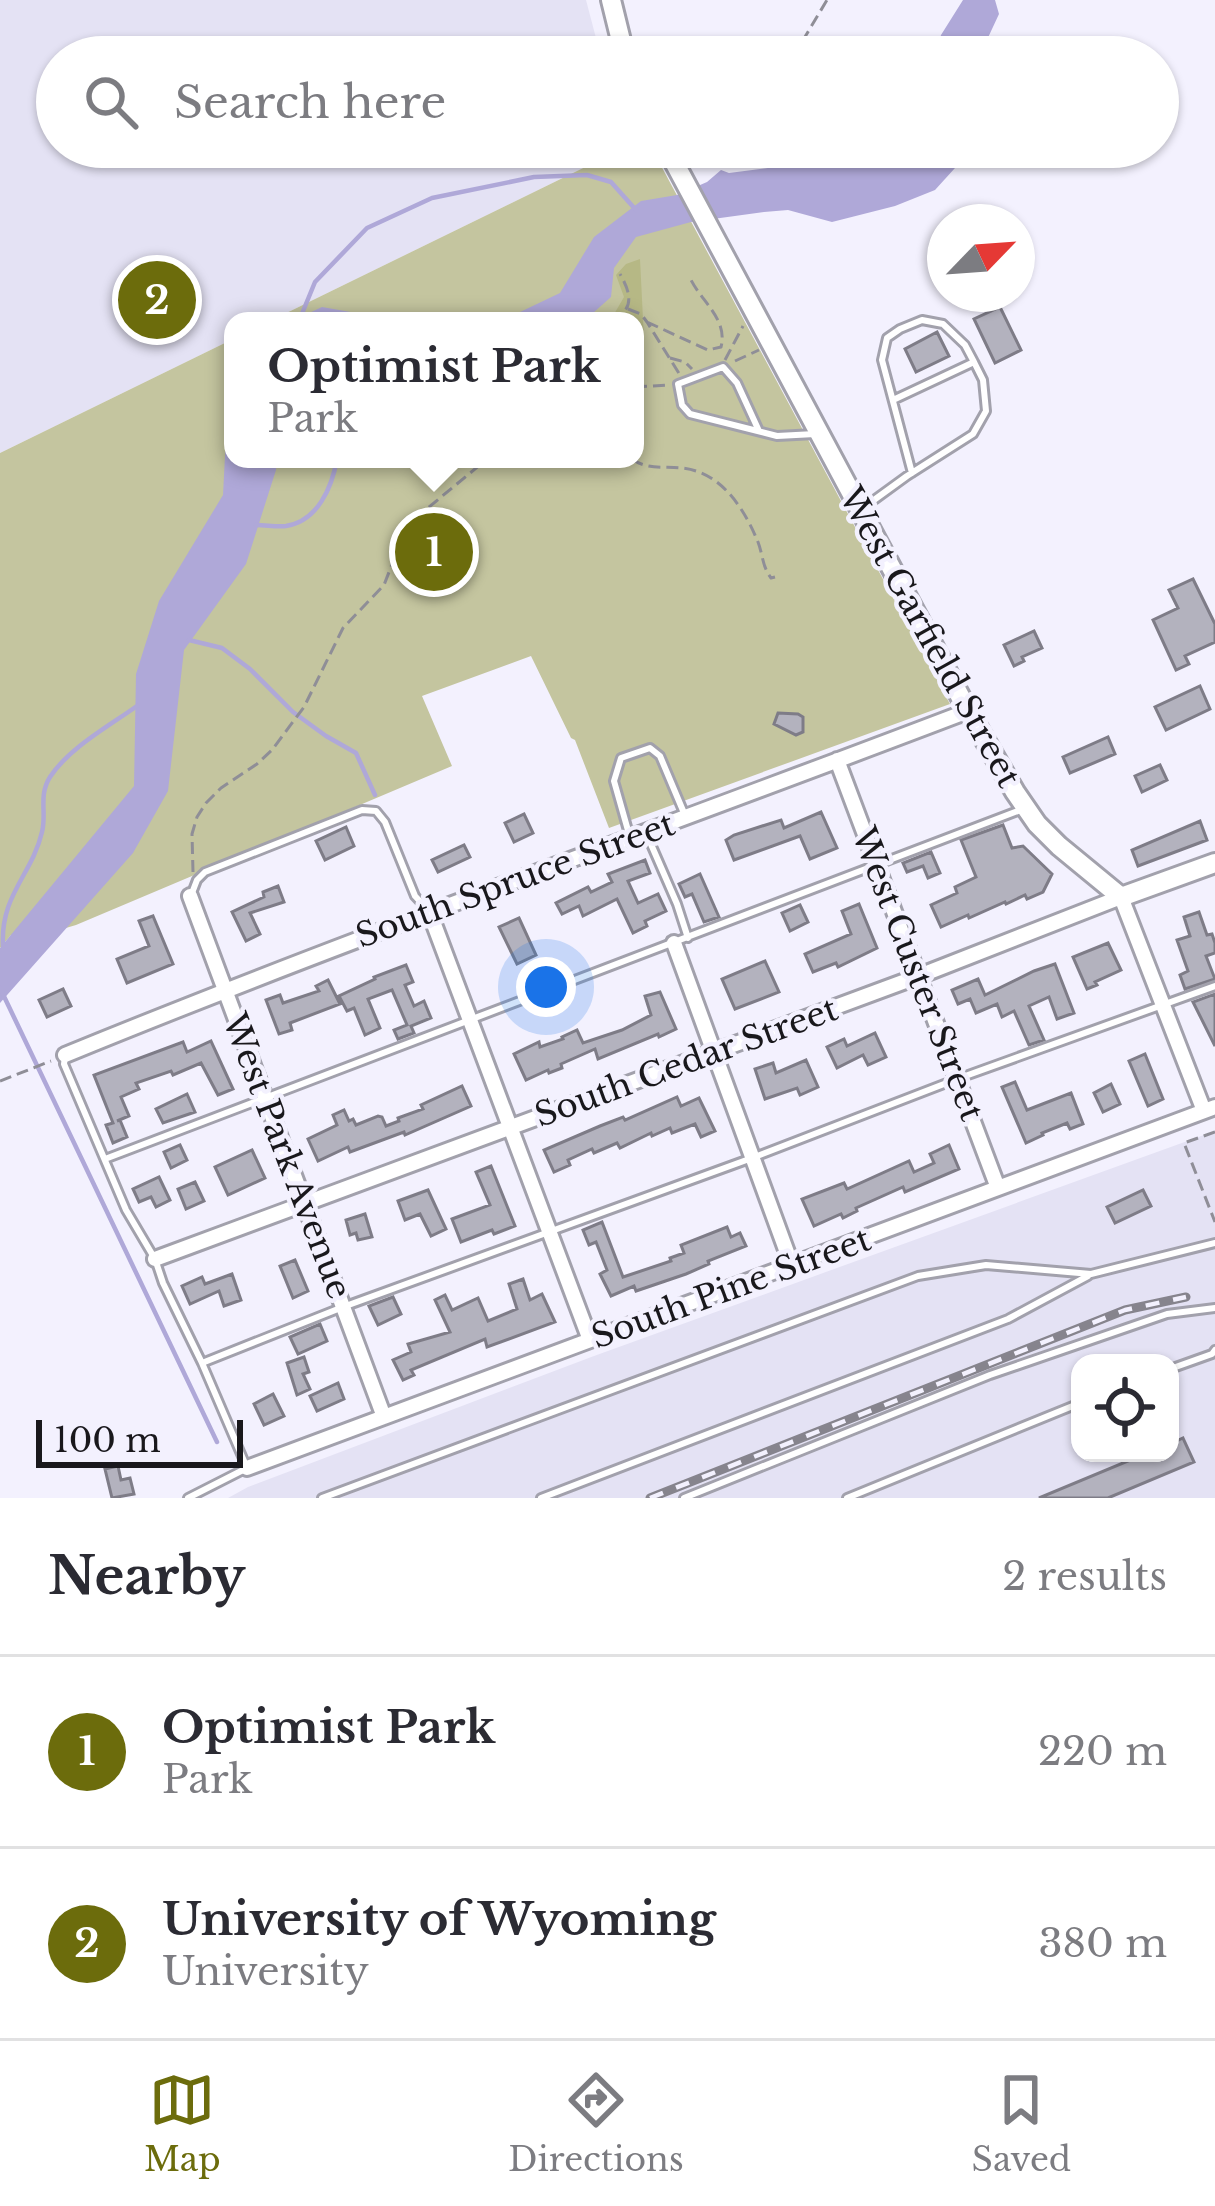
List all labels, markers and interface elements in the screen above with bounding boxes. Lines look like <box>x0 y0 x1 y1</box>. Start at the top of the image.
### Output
search box <box>36 36 1179 168</box>
icon: search <box>78 69 144 135</box>
text: Search here <box>174 74 446 130</box>
north arrow <box>927 204 1035 312</box>
pin: 2 <box>118 255 196 345</box>
popup <box>224 312 644 468</box>
text: Optimist Park <box>267 338 601 394</box>
text: Park <box>267 394 358 443</box>
street label: West Garfield Street <box>830 479 1030 795</box>
pin: 1 <box>395 507 473 597</box>
street label: South Spruce Street <box>350 803 681 957</box>
street label: West Custer Street <box>843 821 993 1127</box>
your location <box>516 957 576 1017</box>
street label: South Cedar Street <box>529 988 843 1136</box>
street label: West Park Avenue <box>213 1007 360 1304</box>
street label: South Pine Street <box>586 1218 877 1358</box>
map controls <box>1071 1354 1179 1462</box>
button: locate <box>1071 1354 1179 1462</box>
scale bar <box>36 1414 243 1467</box>
text: 100 m <box>54 1420 161 1461</box>
text: Nearby <box>48 1545 245 1608</box>
text: 2 results <box>1002 1552 1167 1601</box>
text: Optimist Park <box>162 1699 495 1755</box>
text: 1 <box>78 1727 96 1776</box>
text: 220 m <box>1038 1727 1167 1776</box>
text: Park <box>162 1755 253 1804</box>
text: University of Wyoming <box>162 1891 716 1947</box>
text: 2 <box>74 1919 100 1968</box>
text: 380 m <box>1038 1919 1167 1968</box>
text: University <box>162 1947 369 1996</box>
tab: Map <box>144 2067 221 2180</box>
tab: Directions <box>508 2067 684 2180</box>
tab: Saved <box>972 2067 1071 2180</box>

